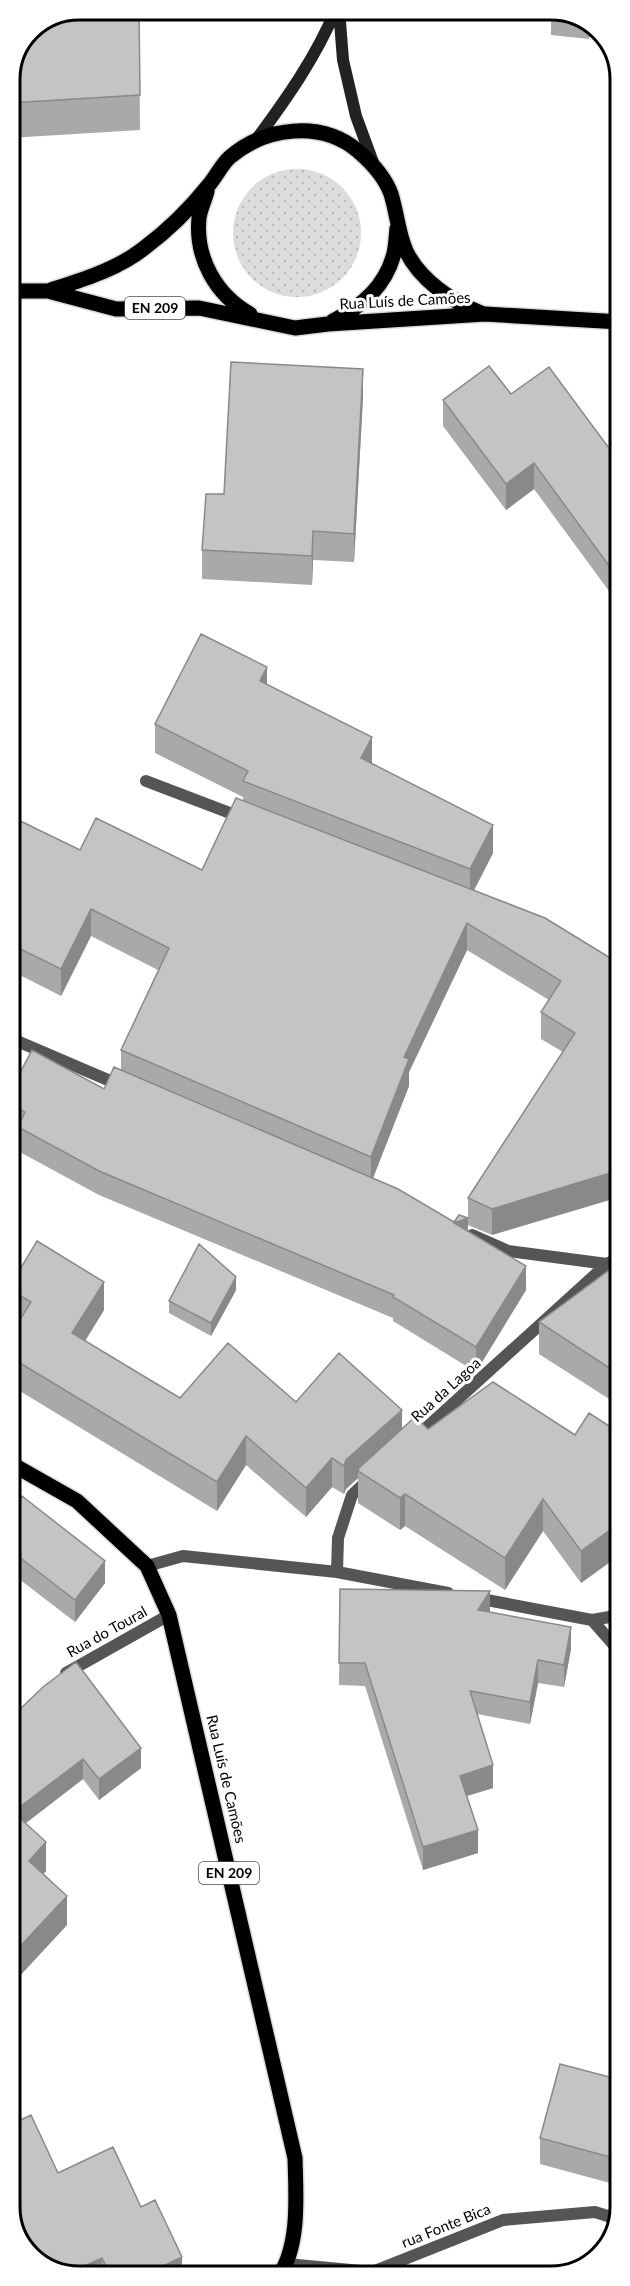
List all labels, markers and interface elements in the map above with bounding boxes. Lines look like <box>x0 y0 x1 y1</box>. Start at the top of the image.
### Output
street label: Rua Luís de Camões <box>339 288 471 312</box>
road number: EN 209 <box>125 297 185 319</box>
street label: Rua da Lagoa <box>407 1353 484 1425</box>
street label: Rua do Toural <box>63 1602 150 1661</box>
street label: Rua Luís de Camões <box>203 1713 251 1845</box>
road number: EN 209 <box>199 1862 259 1884</box>
street label: rua Fonte Bica <box>398 2199 493 2251</box>

